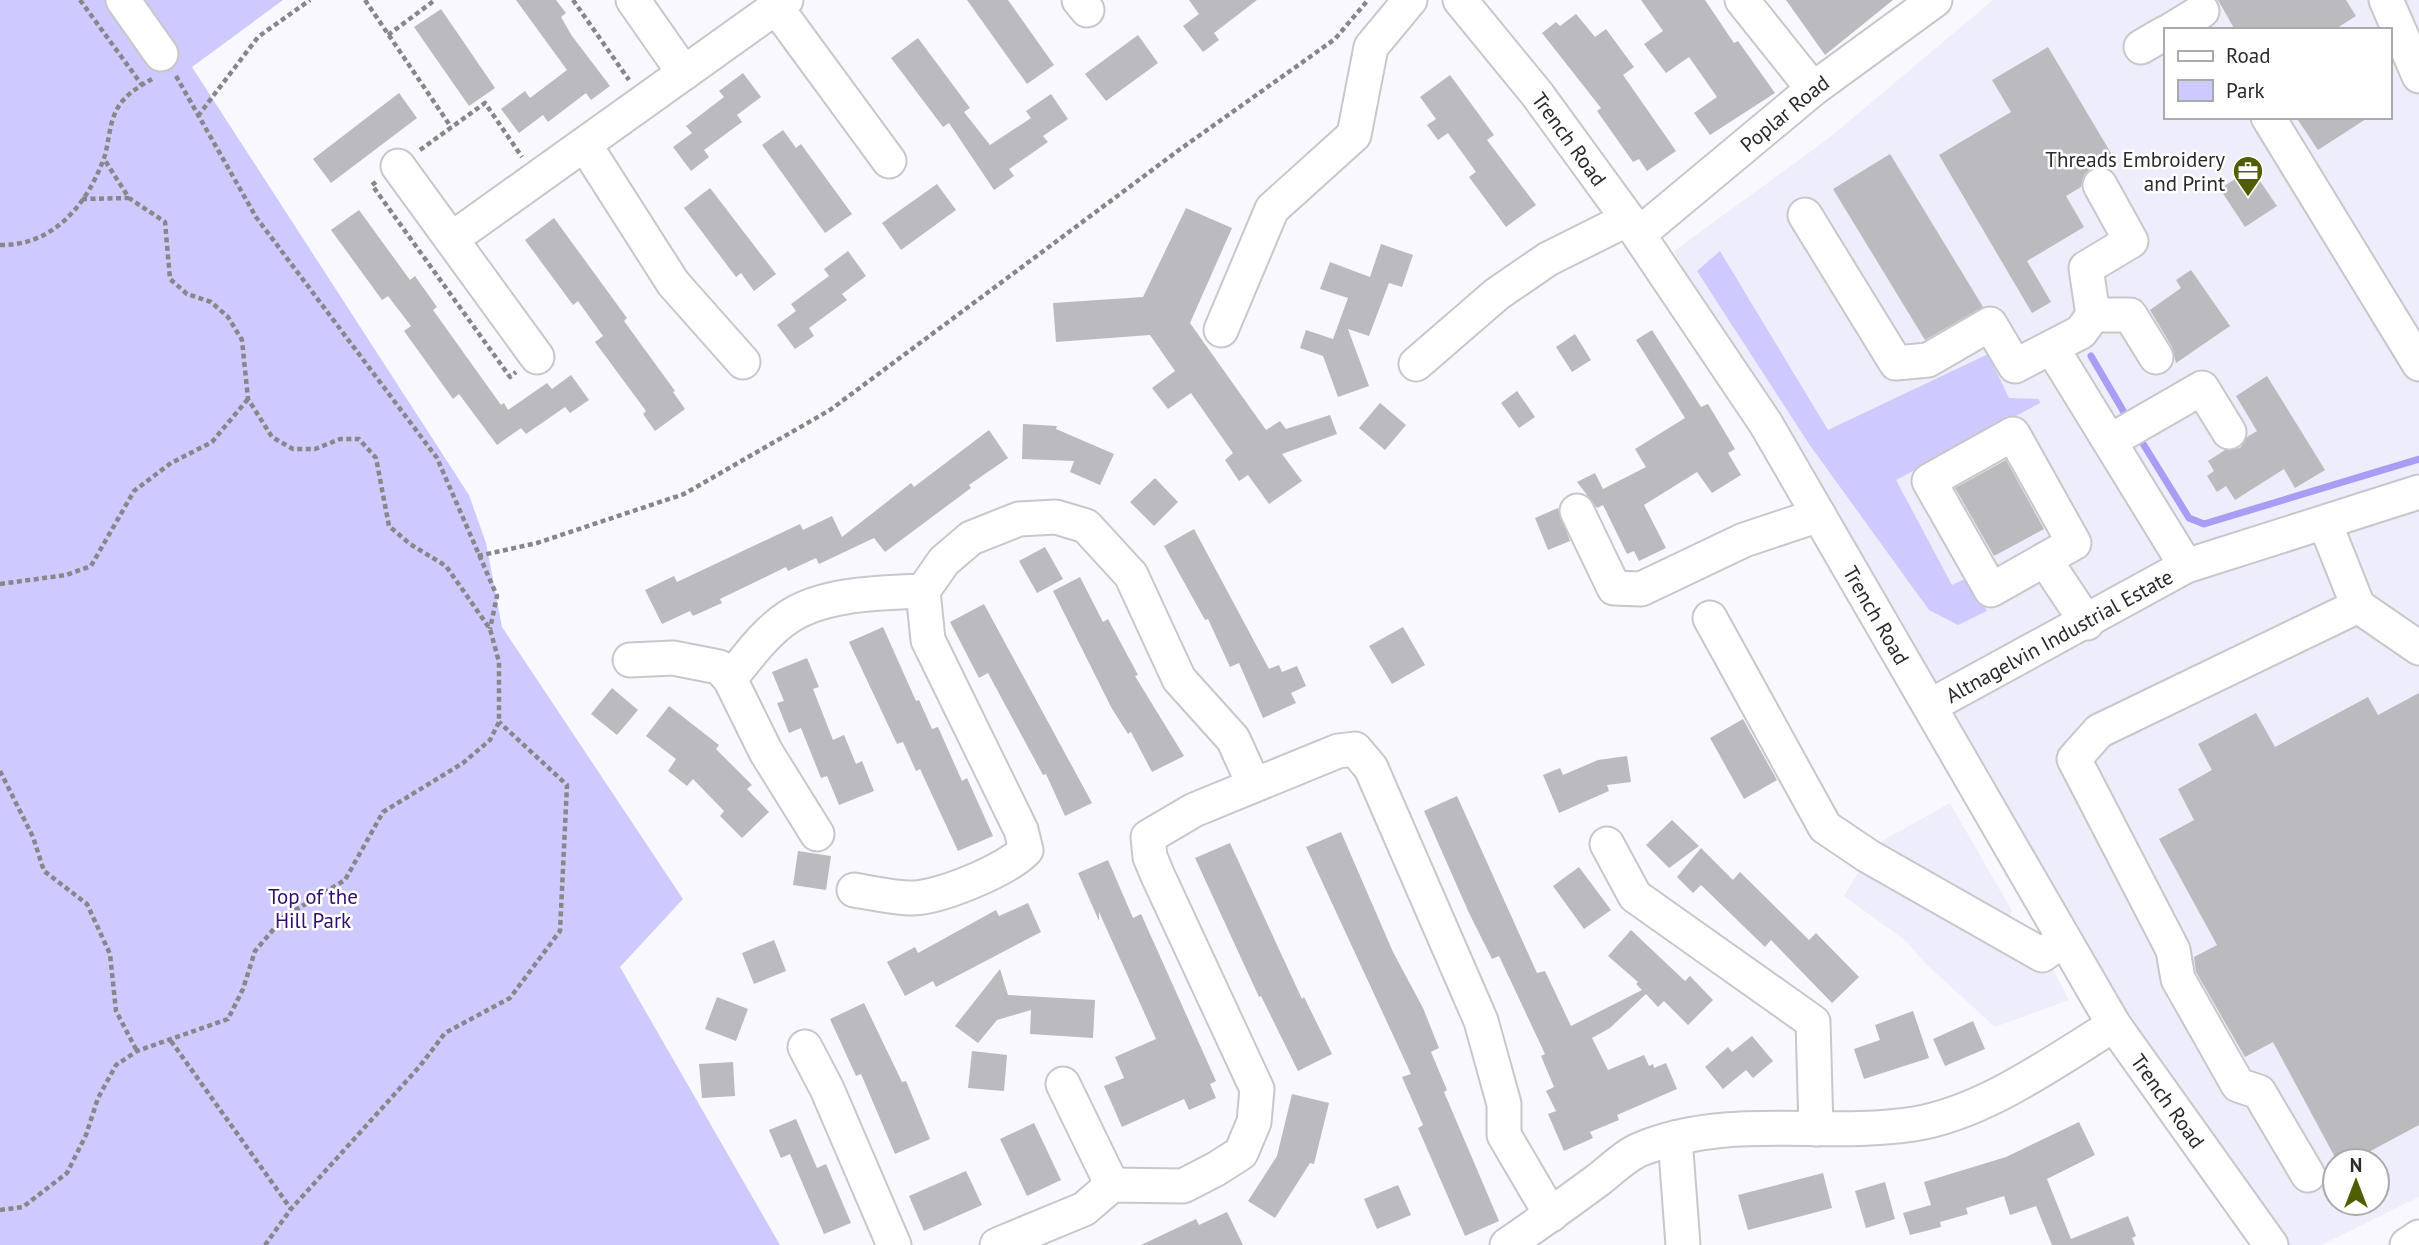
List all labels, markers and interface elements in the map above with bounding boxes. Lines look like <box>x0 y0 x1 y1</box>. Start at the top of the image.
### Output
legend <box>2164 28 2391 119</box>
text: Road <box>2226 42 2270 69</box>
street label: Poplar Road <box>1734 69 1834 158</box>
text: Park <box>2226 77 2265 104</box>
street label: Trench Road <box>1526 87 1613 191</box>
place label: Threads Embroidery and Print <box>2045 146 2225 197</box>
office icon: Threads Embroidery and Print <box>2231 154 2265 198</box>
street label: Trench Road <box>1837 561 1916 669</box>
street label: Altnagelvin Industrial Estate <box>1941 562 2177 708</box>
park label: Top of the Hill Park <box>268 883 358 934</box>
street label: Trench Road <box>2125 1048 2211 1153</box>
north arrow <box>2321 1147 2391 1217</box>
text: N <box>2350 1153 2362 1177</box>

